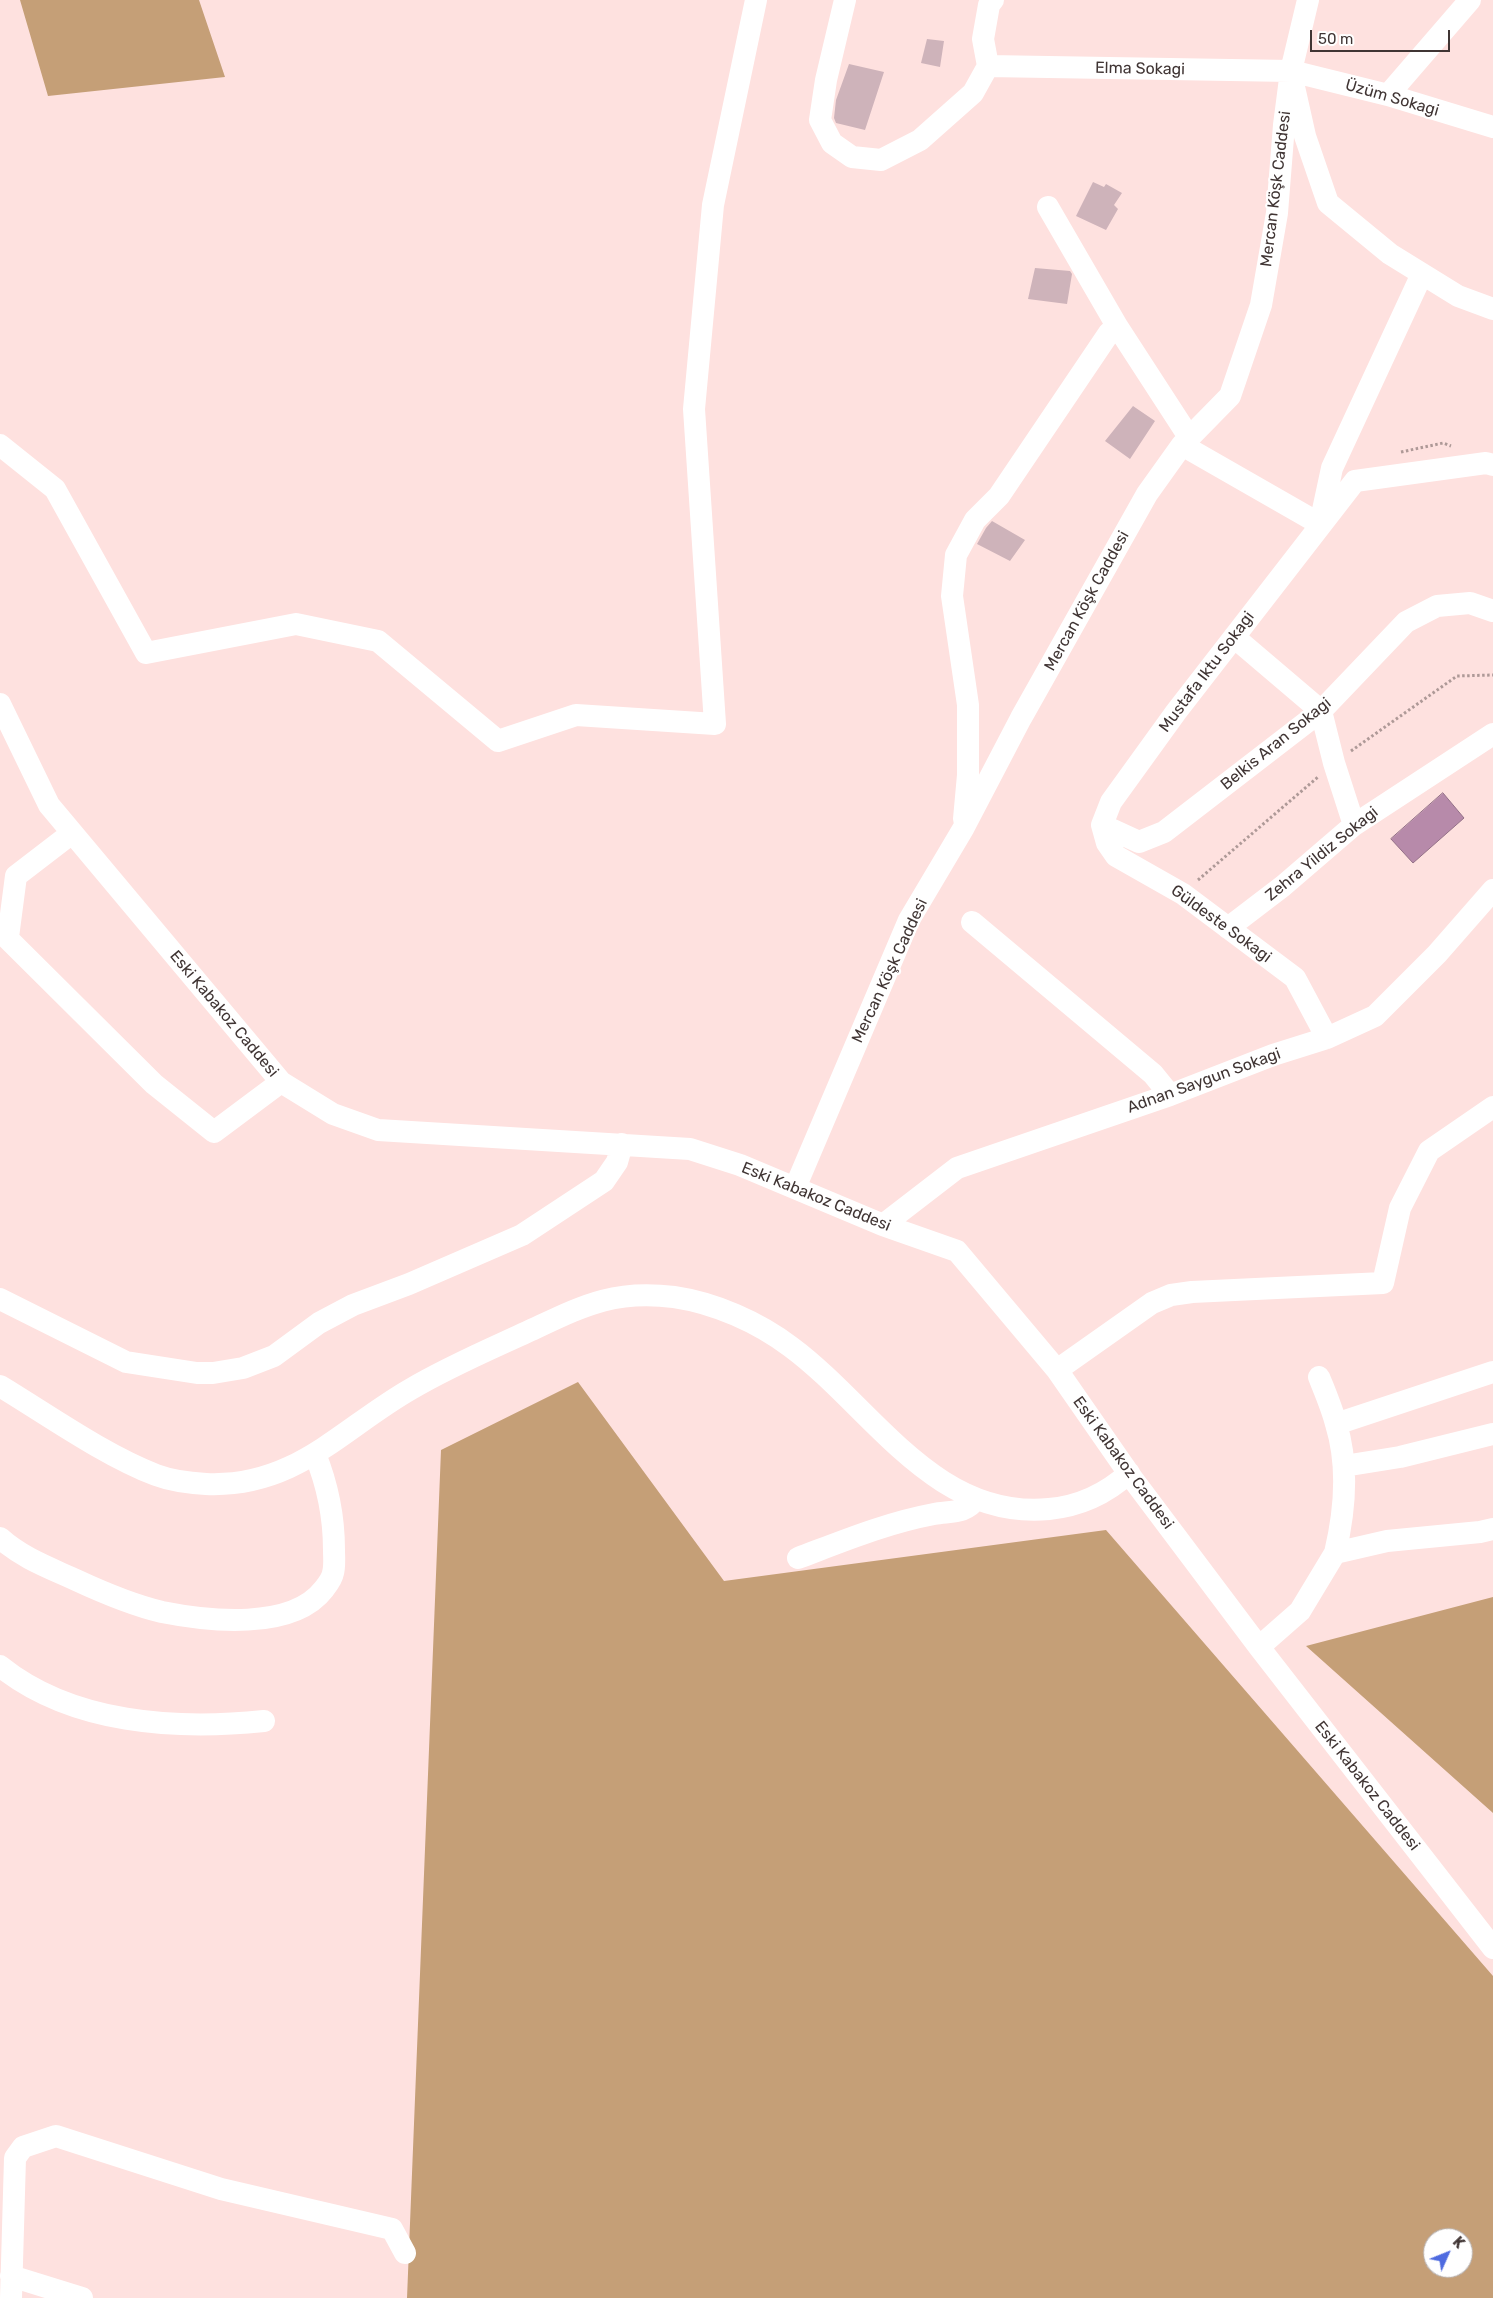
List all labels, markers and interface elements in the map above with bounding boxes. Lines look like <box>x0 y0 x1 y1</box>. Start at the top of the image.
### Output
scale bar <box>1313 20 1453 52</box>
text: 50 m <box>1318 30 1353 48</box>
street label: Elma Sokagi <box>1095 59 1185 79</box>
street label: Üzüm Sokagi <box>1343 75 1441 121</box>
street label: Mercan Köşk Caddesi <box>1257 110 1295 268</box>
street label: Mercan Köşk Caddesi <box>1041 528 1133 674</box>
street label: Mustafa Iktu Sokagi <box>1155 608 1259 736</box>
street label: Belkis Aran Sokagi <box>1217 694 1335 794</box>
street label: Zehra Yildiz Sokagi <box>1262 803 1382 905</box>
street label: Güldeste Sokagi <box>1167 881 1275 967</box>
street label: Mercan Köşk Caddesi <box>848 896 932 1046</box>
street label: Eski Kabakoz Caddesi <box>166 947 282 1081</box>
street label: Adnan Saygun Sokagi <box>1125 1044 1283 1118</box>
street label: Eski Kabakoz Caddesi <box>739 1158 893 1236</box>
street label: Eski Kabakoz Caddesi <box>1068 1393 1178 1533</box>
street label: Eski Kabakoz Caddesi <box>1310 1717 1424 1855</box>
north arrow <box>1423 2228 1473 2278</box>
text: K <box>1449 2234 1468 2252</box>

